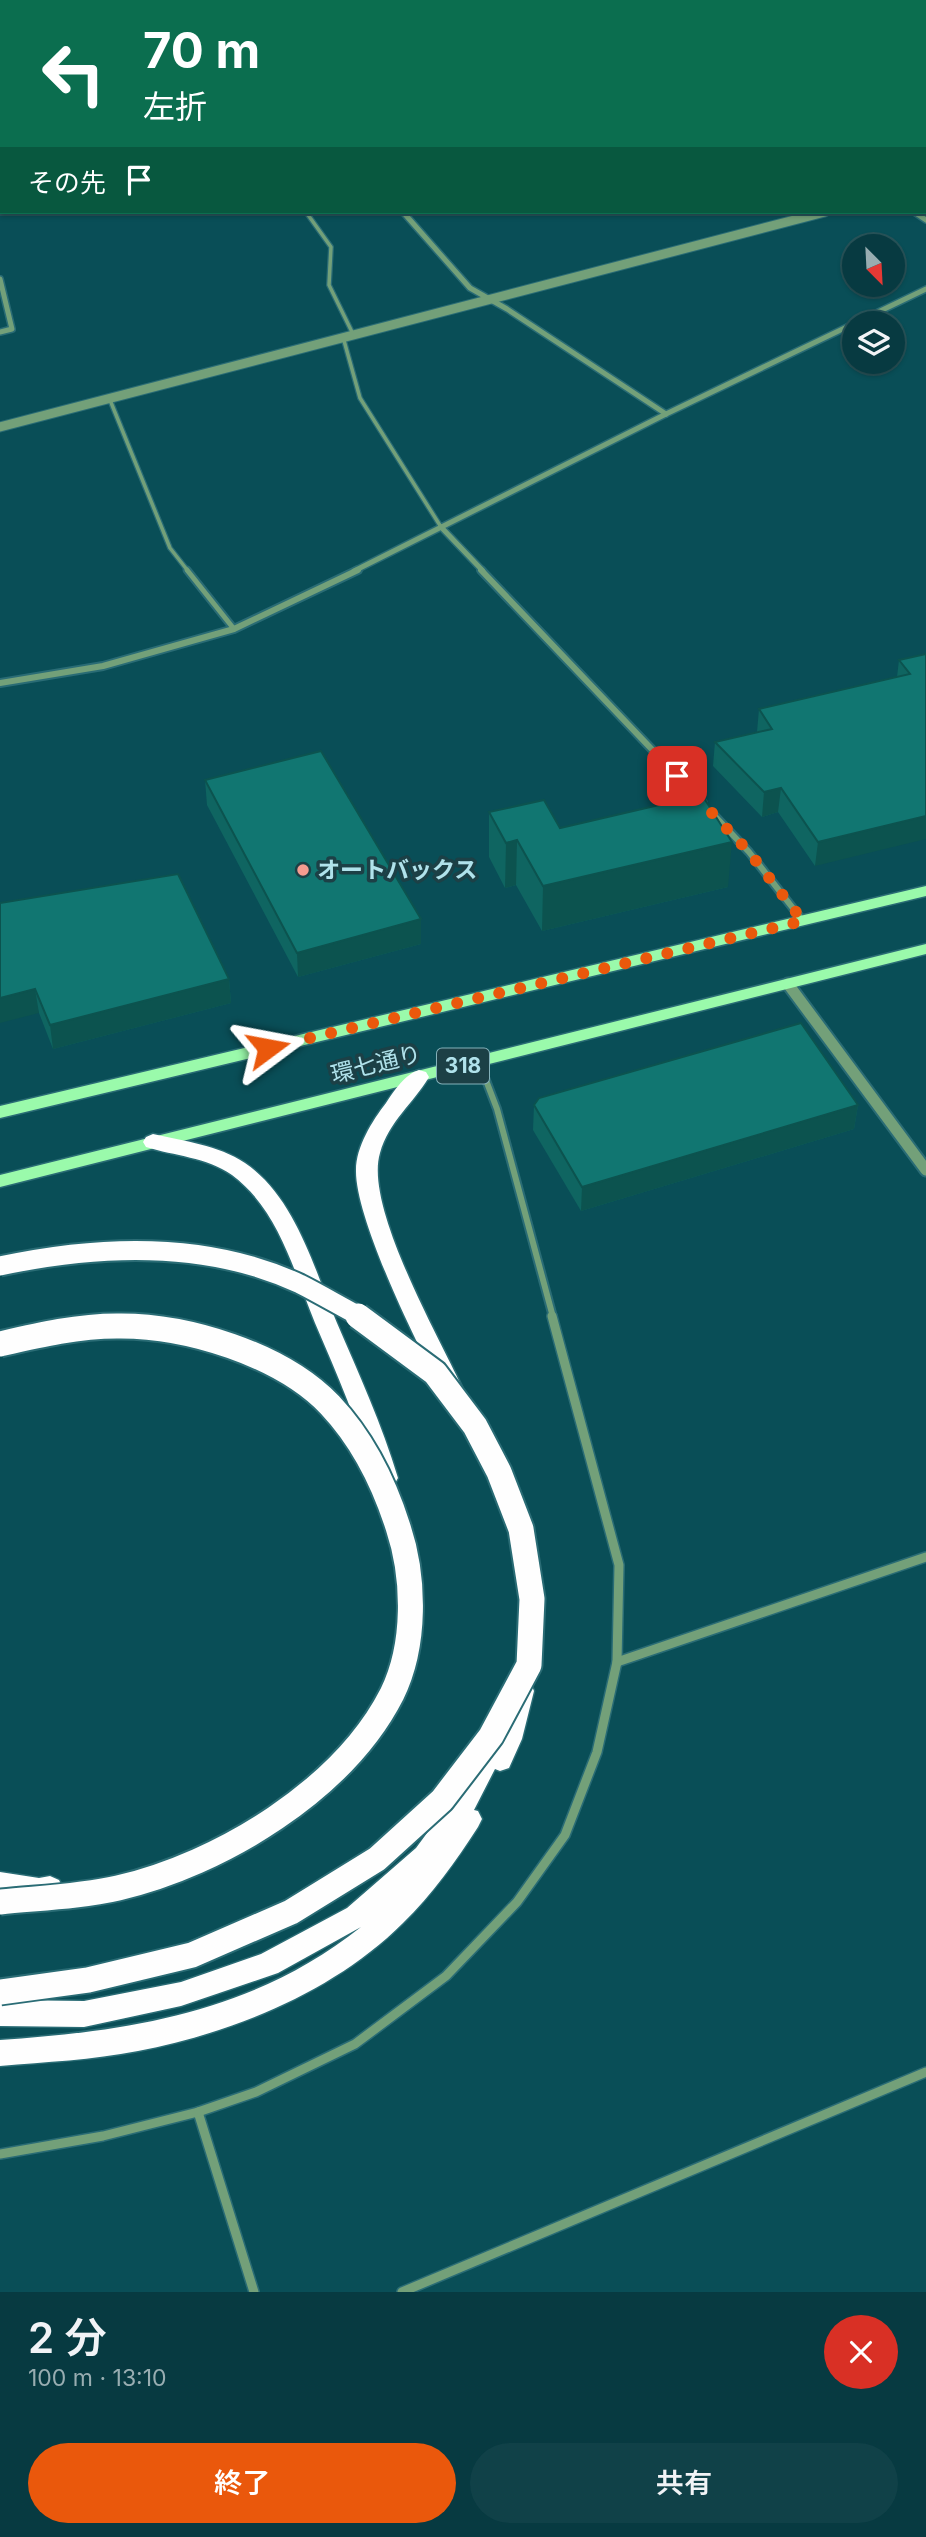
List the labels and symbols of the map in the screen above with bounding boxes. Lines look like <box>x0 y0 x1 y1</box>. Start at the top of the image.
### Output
north arrow <box>842 234 905 298</box>
pin <box>647 746 707 806</box>
place label: オートバックス <box>317 856 477 884</box>
marker: オートバックス <box>295 862 311 878</box>
position arrow <box>231 1011 305 1085</box>
street label: 環七通り <box>328 1039 424 1089</box>
road number: 318 <box>437 1048 489 1084</box>

